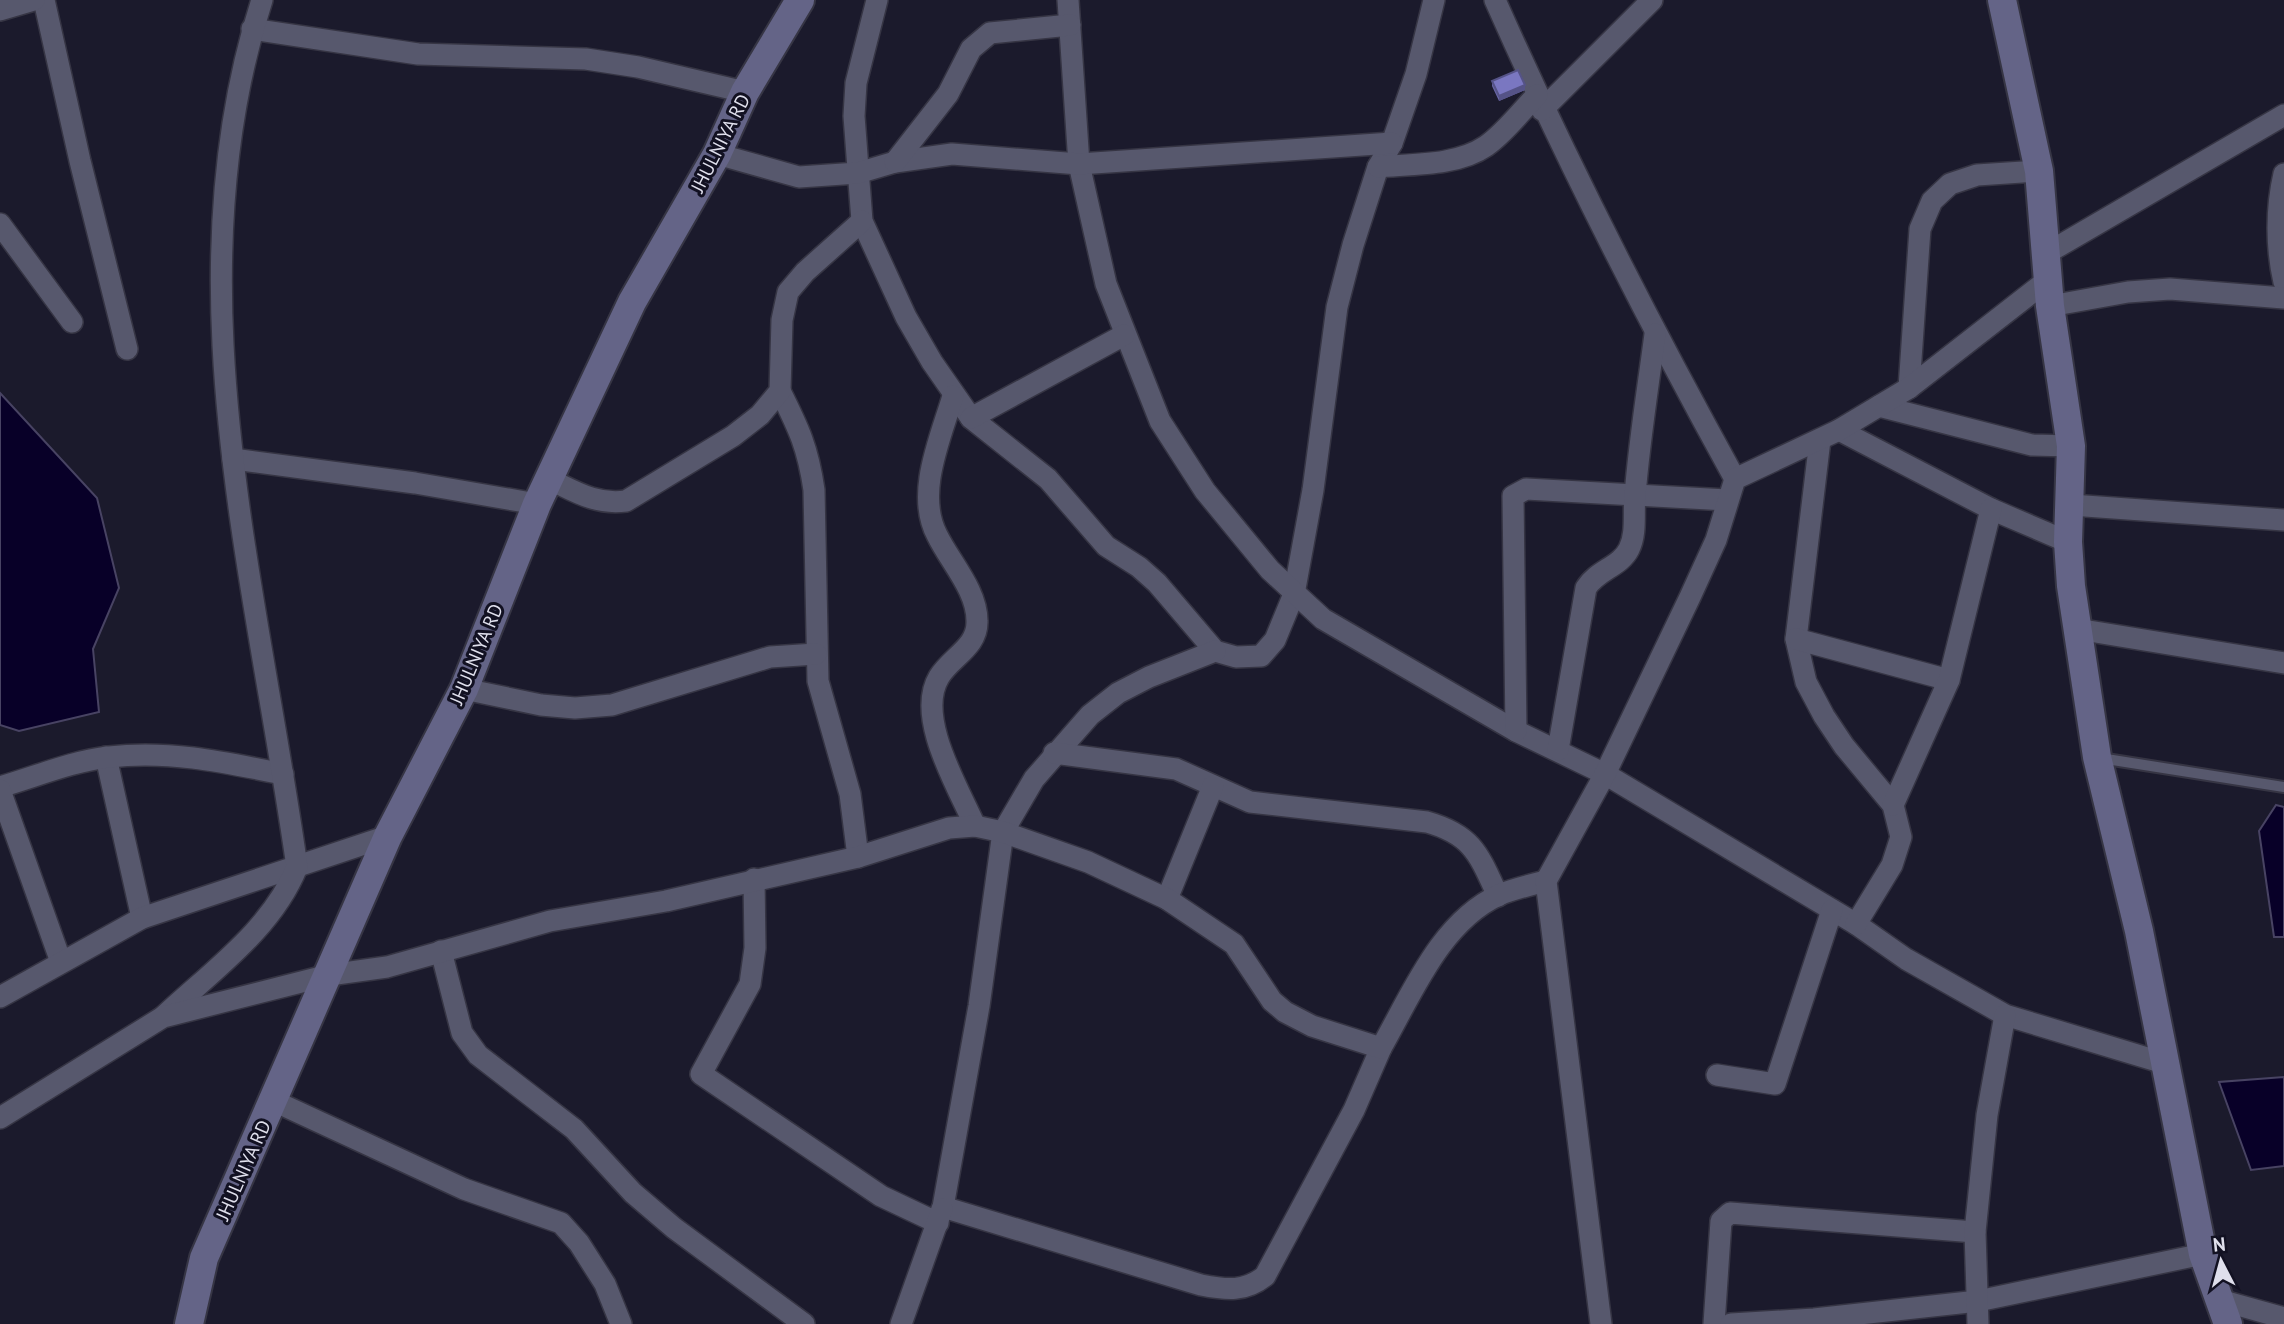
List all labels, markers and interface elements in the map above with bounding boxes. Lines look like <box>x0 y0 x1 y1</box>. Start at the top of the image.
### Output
street label: JHULNIYA RD <box>685 90 755 197</box>
street label: JHULNIYA RD <box>444 600 508 709</box>
street label: JHULNIYA RD <box>210 1116 276 1225</box>
north arrow <box>2186 1226 2256 1296</box>
text: N <box>2212 1232 2227 1257</box>

